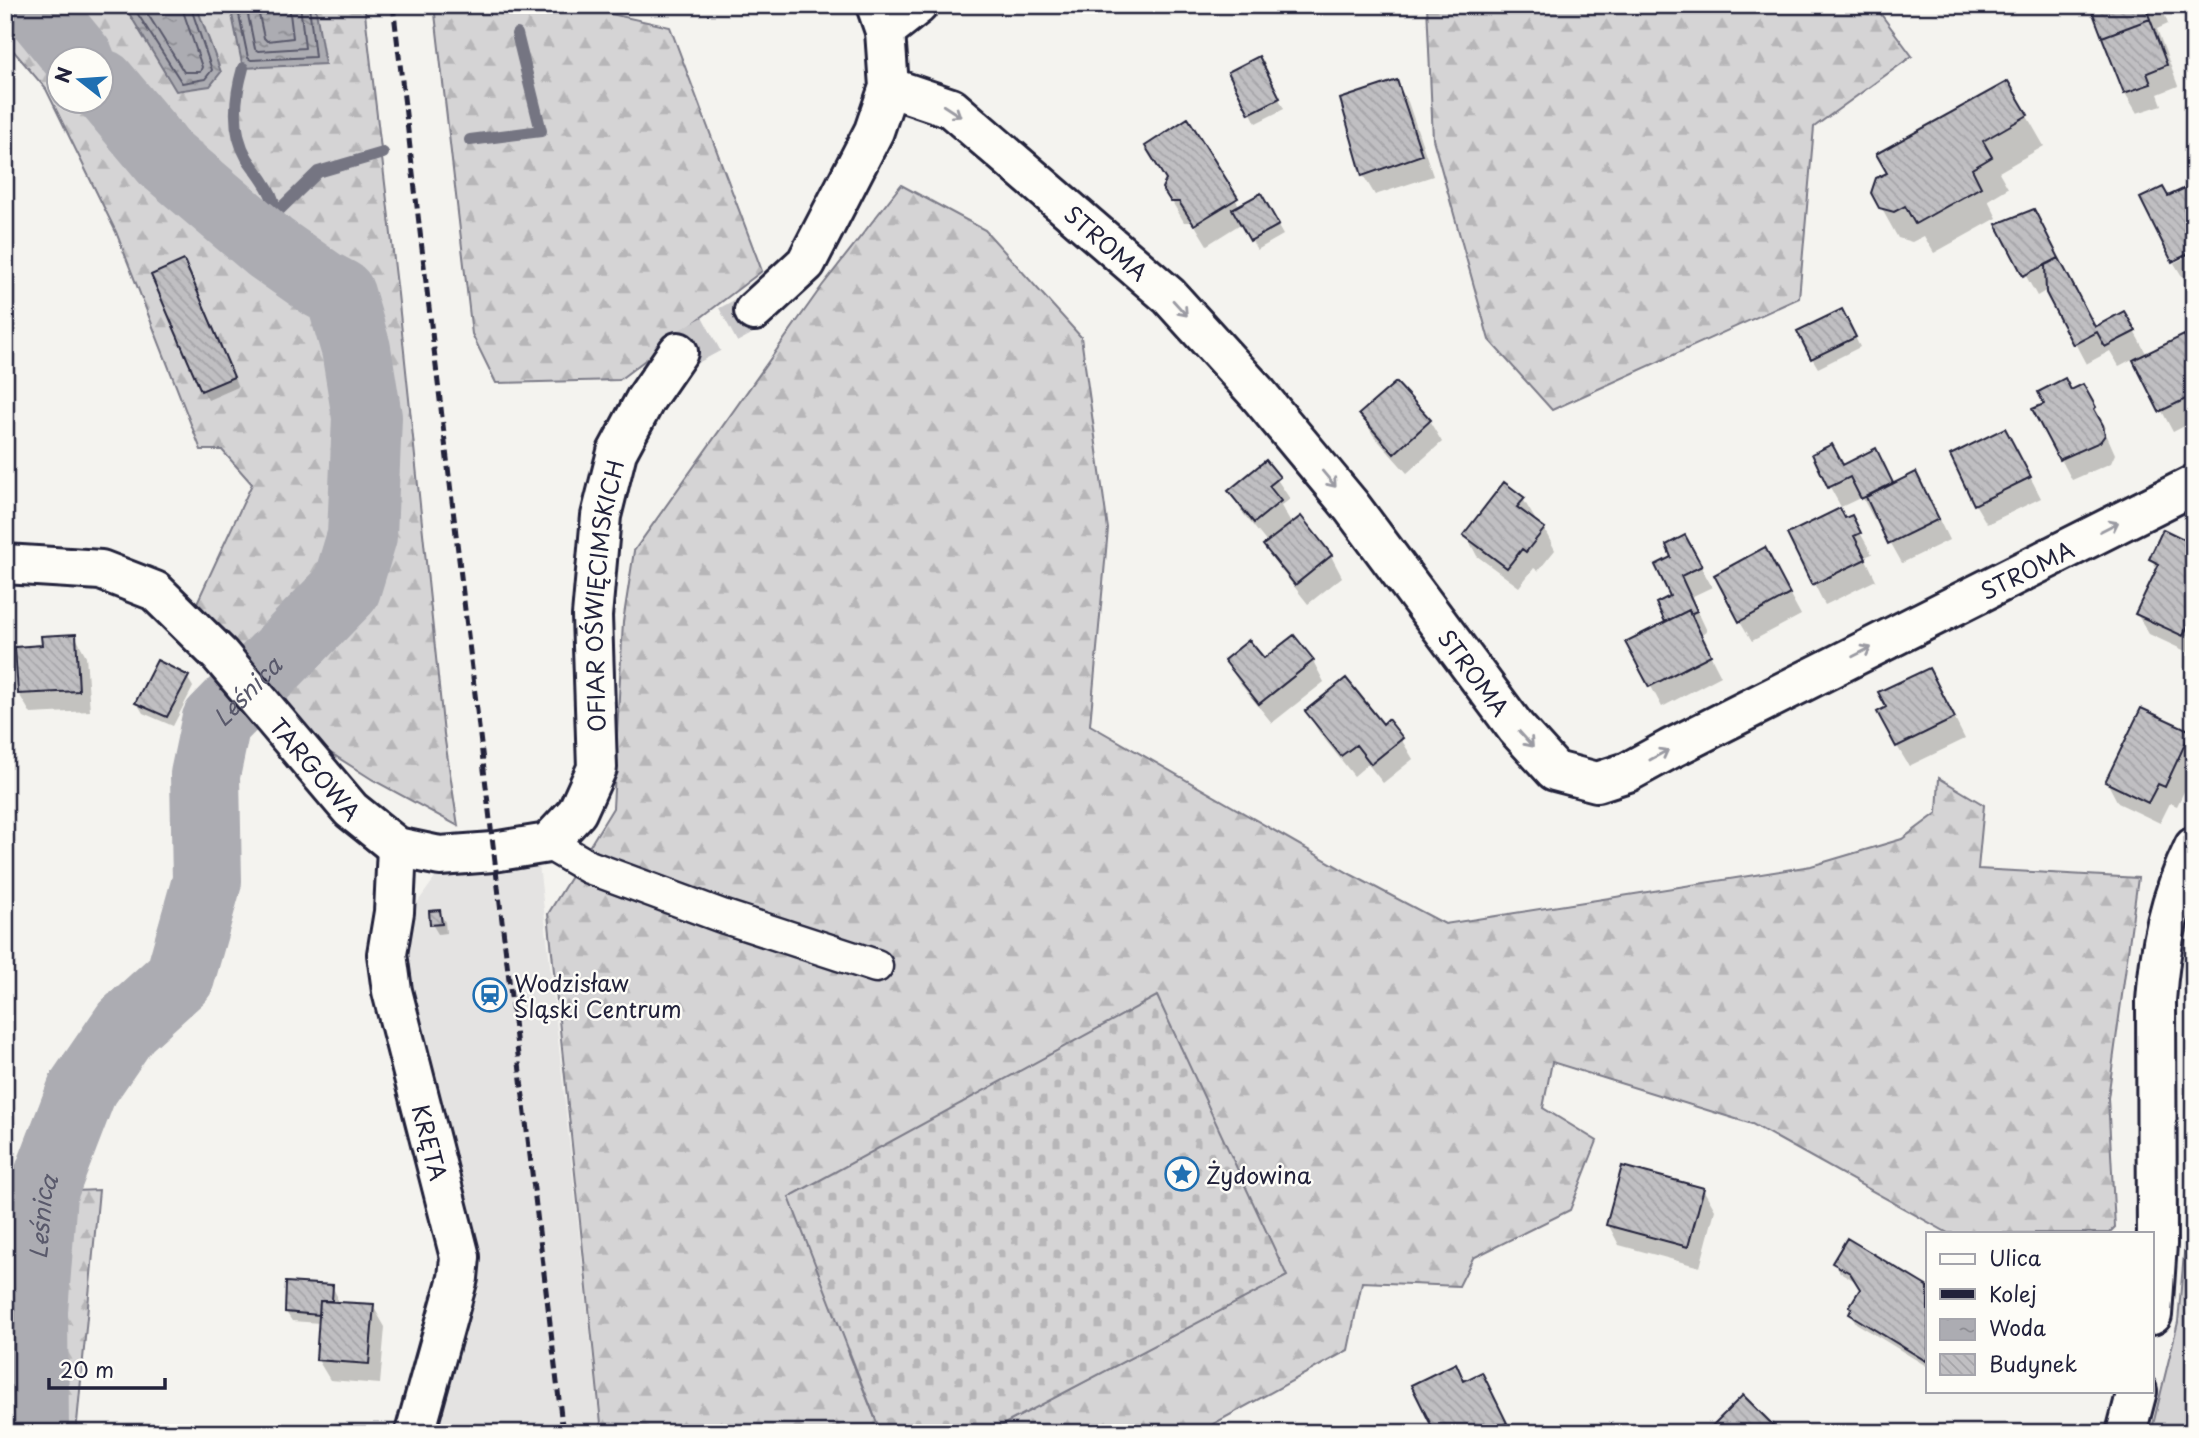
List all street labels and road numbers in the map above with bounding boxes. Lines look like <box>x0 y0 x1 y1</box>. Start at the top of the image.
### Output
street label: STROMA <box>1057 196 1156 288</box>
street label: OFIAR OŚWIĘCIMSKICH <box>574 456 632 733</box>
street label: STROMA <box>1974 531 2079 608</box>
street label: STROMA <box>1430 621 1518 723</box>
street label: TARGOWA <box>262 709 370 828</box>
street label: KRĘTA <box>404 1100 457 1184</box>

